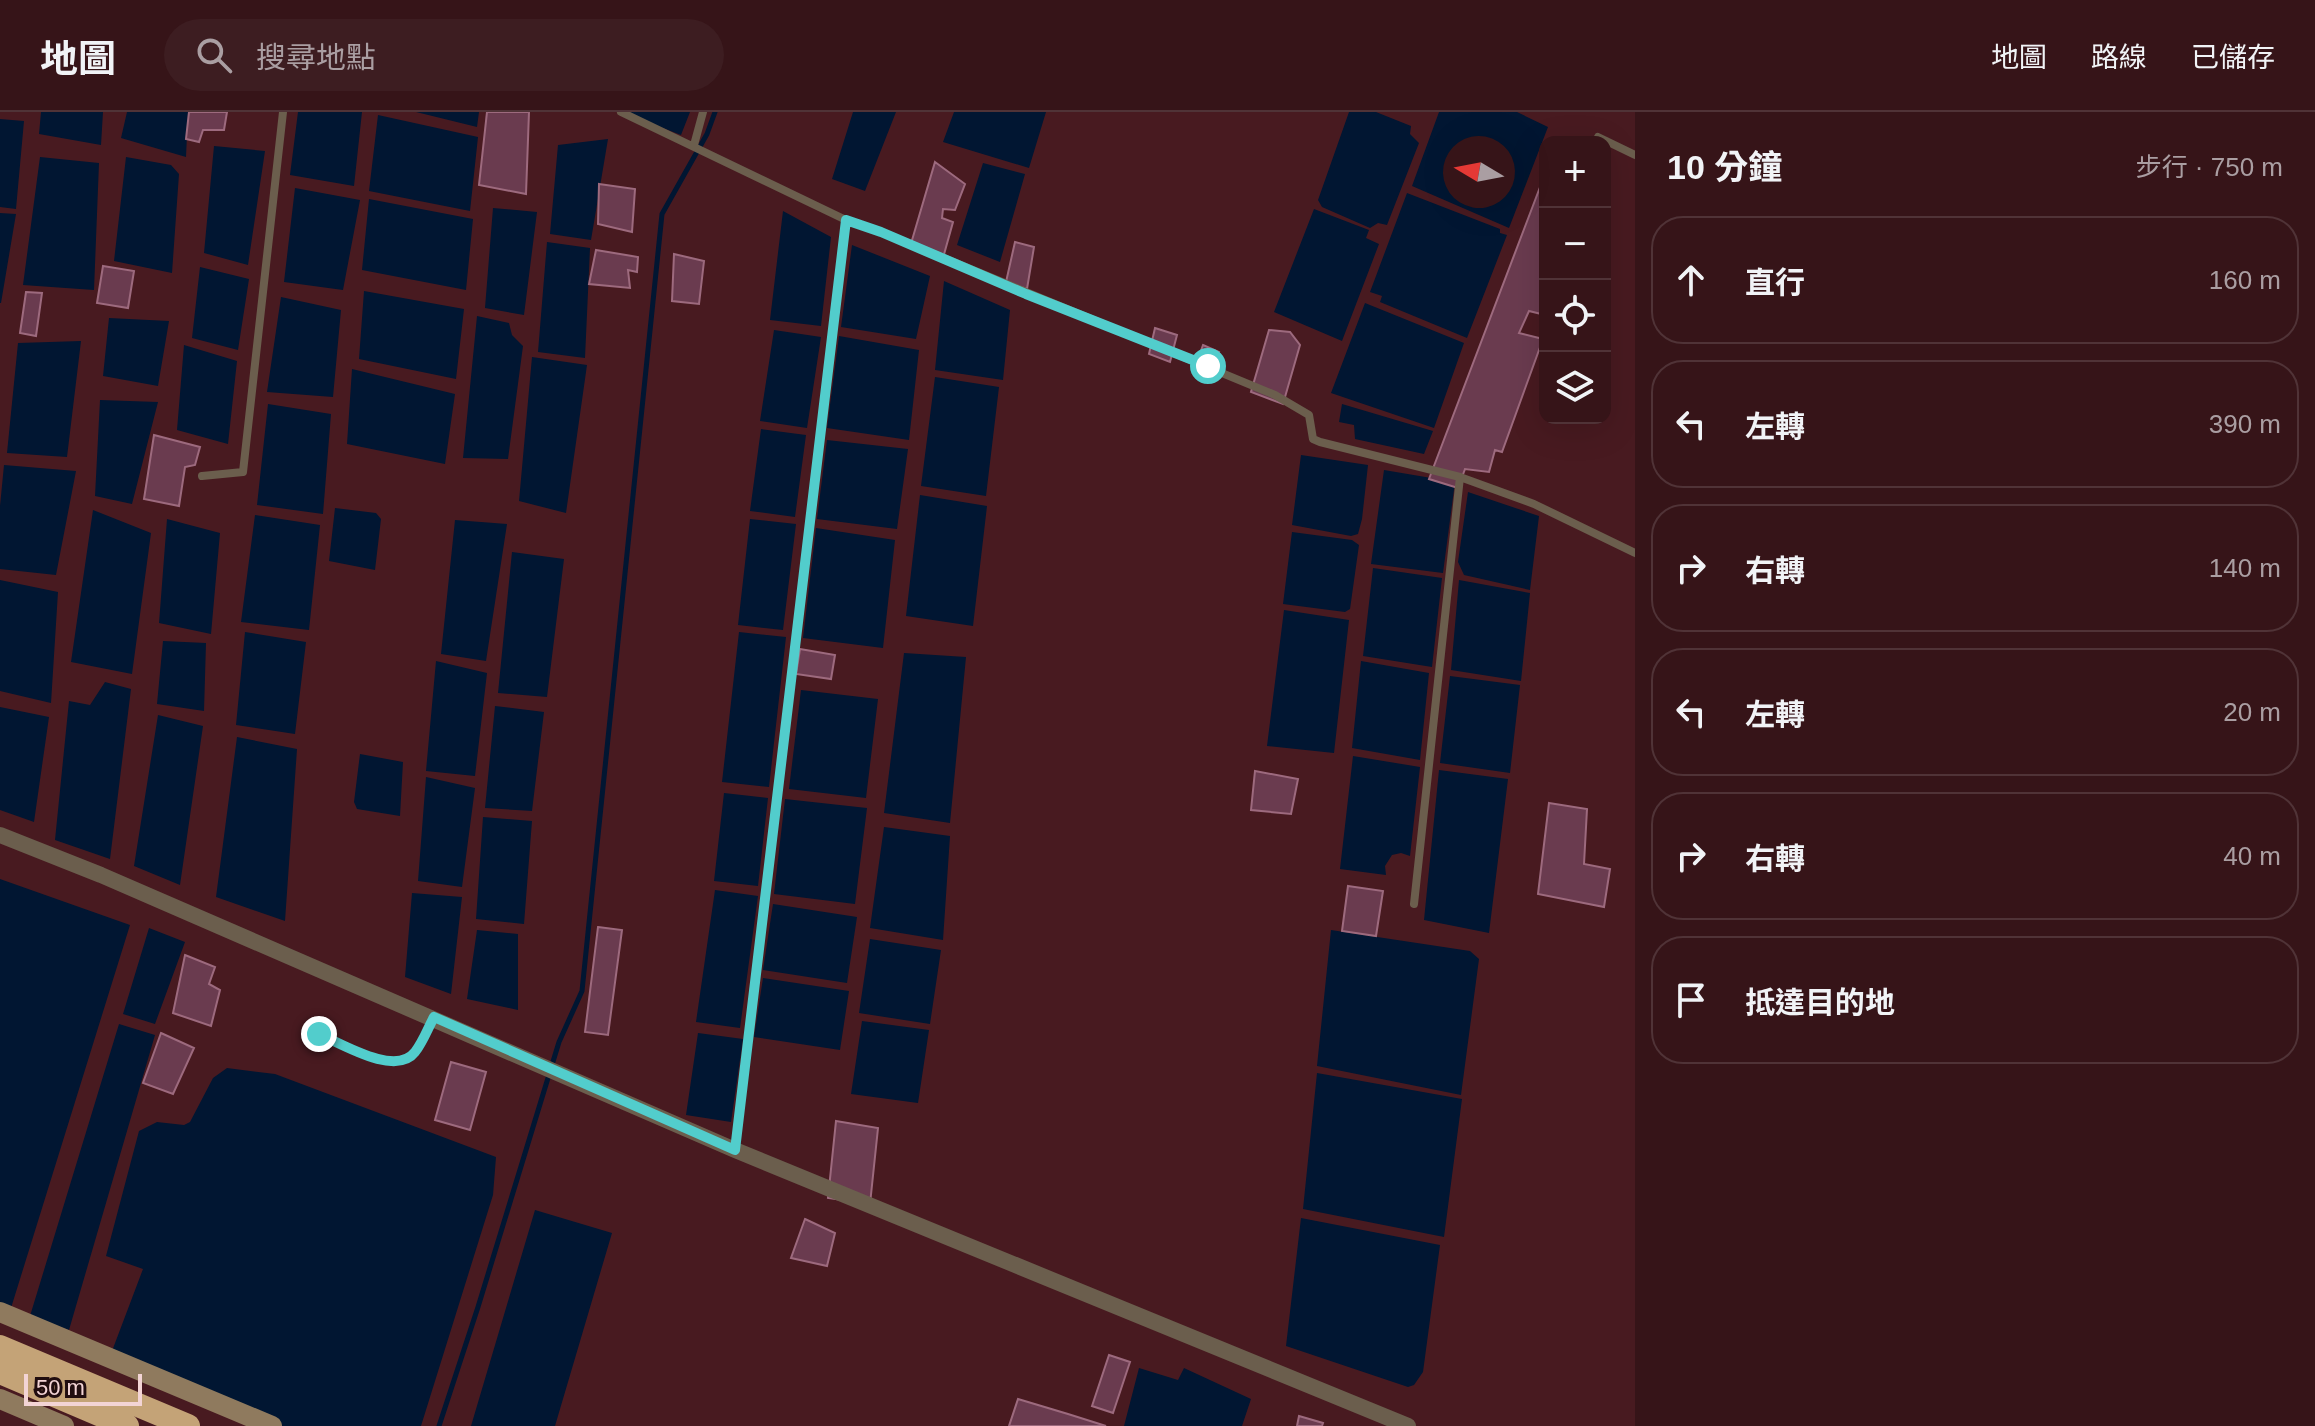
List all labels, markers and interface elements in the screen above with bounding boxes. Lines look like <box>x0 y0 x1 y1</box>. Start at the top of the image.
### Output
search box <box>164 19 724 91</box>
icon: search <box>192 33 236 77</box>
text: 地圖 <box>40 38 116 80</box>
text: 搜尋地點 <box>256 41 376 74</box>
text: 地圖 <box>1991 42 2047 73</box>
text: 路線 <box>2091 42 2147 73</box>
text: 已儲存 <box>2191 42 2275 73</box>
north arrow <box>1443 136 1515 208</box>
map controls <box>1539 136 1611 424</box>
button: + <box>1539 136 1611 208</box>
text: 10 分鐘 <box>1667 148 1782 186</box>
text: 步行 · 750 m <box>2136 152 2283 182</box>
button: − <box>1539 208 1611 280</box>
icon: ahead <box>1669 258 1713 302</box>
text: 160 m <box>2209 265 2281 295</box>
text: 直行 <box>1745 266 1805 299</box>
button: locate <box>1539 280 1611 352</box>
route start <box>1190 348 1226 384</box>
button: layers <box>1539 352 1611 424</box>
icon: left <box>1669 402 1713 446</box>
text: 390 m <box>2209 409 2281 439</box>
text: 左轉 <box>1745 410 1805 443</box>
icon: right <box>1669 546 1713 590</box>
text: 140 m <box>2209 553 2281 583</box>
text: 右轉 <box>1745 554 1805 587</box>
icon: left <box>1669 690 1713 734</box>
text: 20 m <box>2223 697 2281 727</box>
text: 左轉 <box>1745 698 1805 731</box>
icon: right <box>1669 834 1713 878</box>
text: 40 m <box>2223 841 2281 871</box>
text: 右轉 <box>1745 842 1805 875</box>
icon: arrive <box>1669 978 1713 1022</box>
text: 抵達目的地 <box>1745 986 1895 1019</box>
route end <box>301 1016 337 1052</box>
scale bar <box>24 1370 142 1406</box>
text: 50 m <box>36 1375 85 1400</box>

